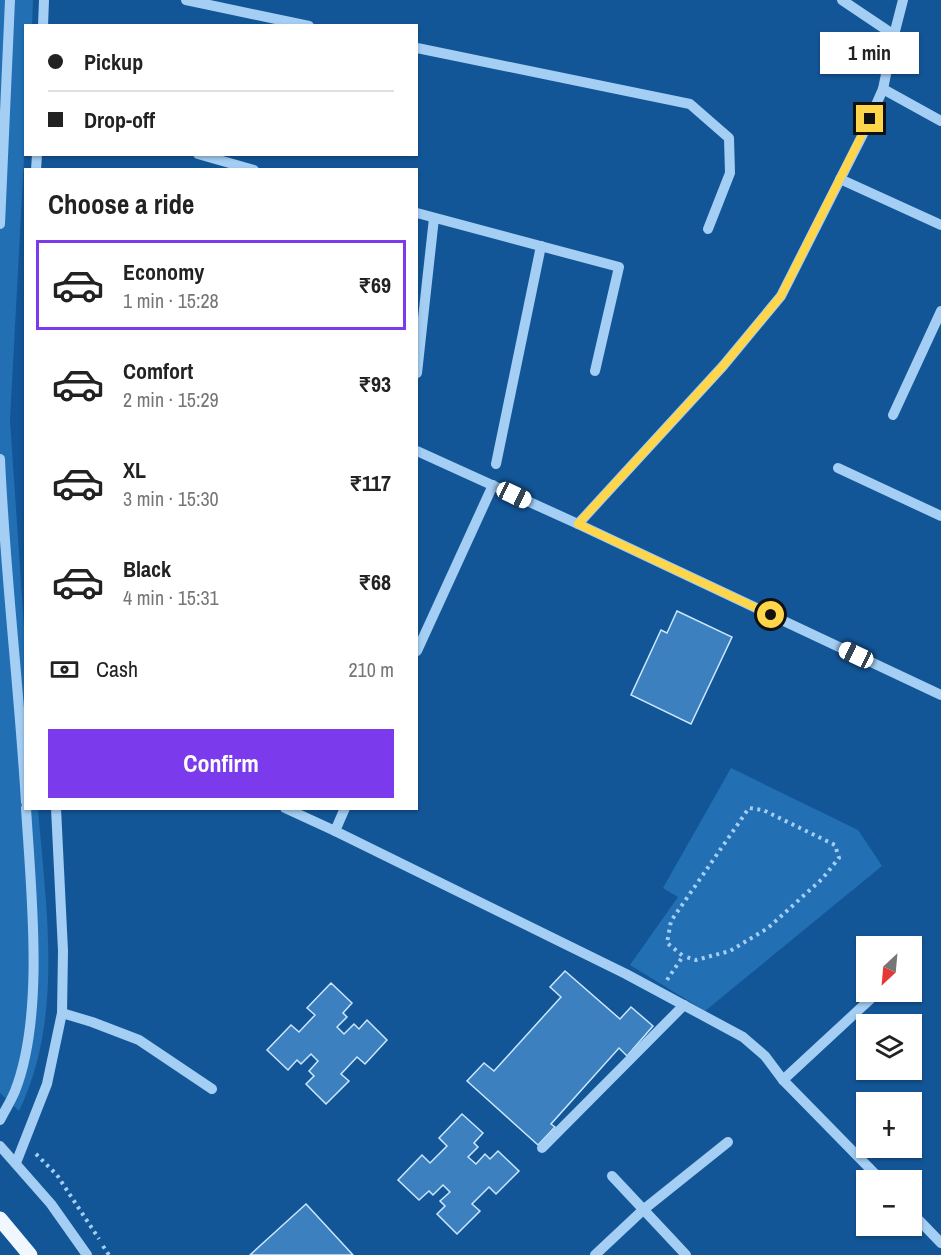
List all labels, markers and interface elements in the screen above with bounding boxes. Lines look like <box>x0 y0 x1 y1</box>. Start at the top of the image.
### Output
callout: 1 min <box>820 32 920 74</box>
text: 1 min <box>848 39 891 66</box>
text: Pickup <box>84 47 143 77</box>
text: Drop-off <box>84 105 155 135</box>
route end <box>856 105 883 132</box>
text: Choose a ride <box>48 186 194 222</box>
text: Economy <box>123 257 204 287</box>
icon: car <box>51 258 105 312</box>
text: ₹69 <box>358 270 391 300</box>
text: 1 min · 15:28 <box>123 287 219 314</box>
text: Comfort <box>123 356 193 386</box>
icon: car <box>51 357 105 411</box>
text: ₹93 <box>358 369 391 399</box>
text: 2 min · 15:29 <box>123 386 219 413</box>
text: XL <box>123 455 146 485</box>
icon: car <box>51 456 105 510</box>
text: ₹117 <box>349 468 391 498</box>
car <box>494 479 534 511</box>
text: 3 min · 15:30 <box>123 485 219 512</box>
text: Black <box>123 554 171 584</box>
icon: car <box>51 555 105 609</box>
text: ₹68 <box>358 567 391 597</box>
text: 4 min · 15:31 <box>123 584 219 611</box>
route start <box>757 601 784 628</box>
car <box>836 639 876 671</box>
icon: cash <box>48 653 81 686</box>
text: Cash <box>96 654 138 684</box>
text: 210 m <box>348 656 394 683</box>
button: Confirm <box>48 729 394 798</box>
north arrow <box>856 936 922 1002</box>
map controls <box>856 936 922 1236</box>
button: layers <box>856 1014 922 1080</box>
button: + <box>856 1092 922 1158</box>
button: − <box>856 1170 922 1236</box>

